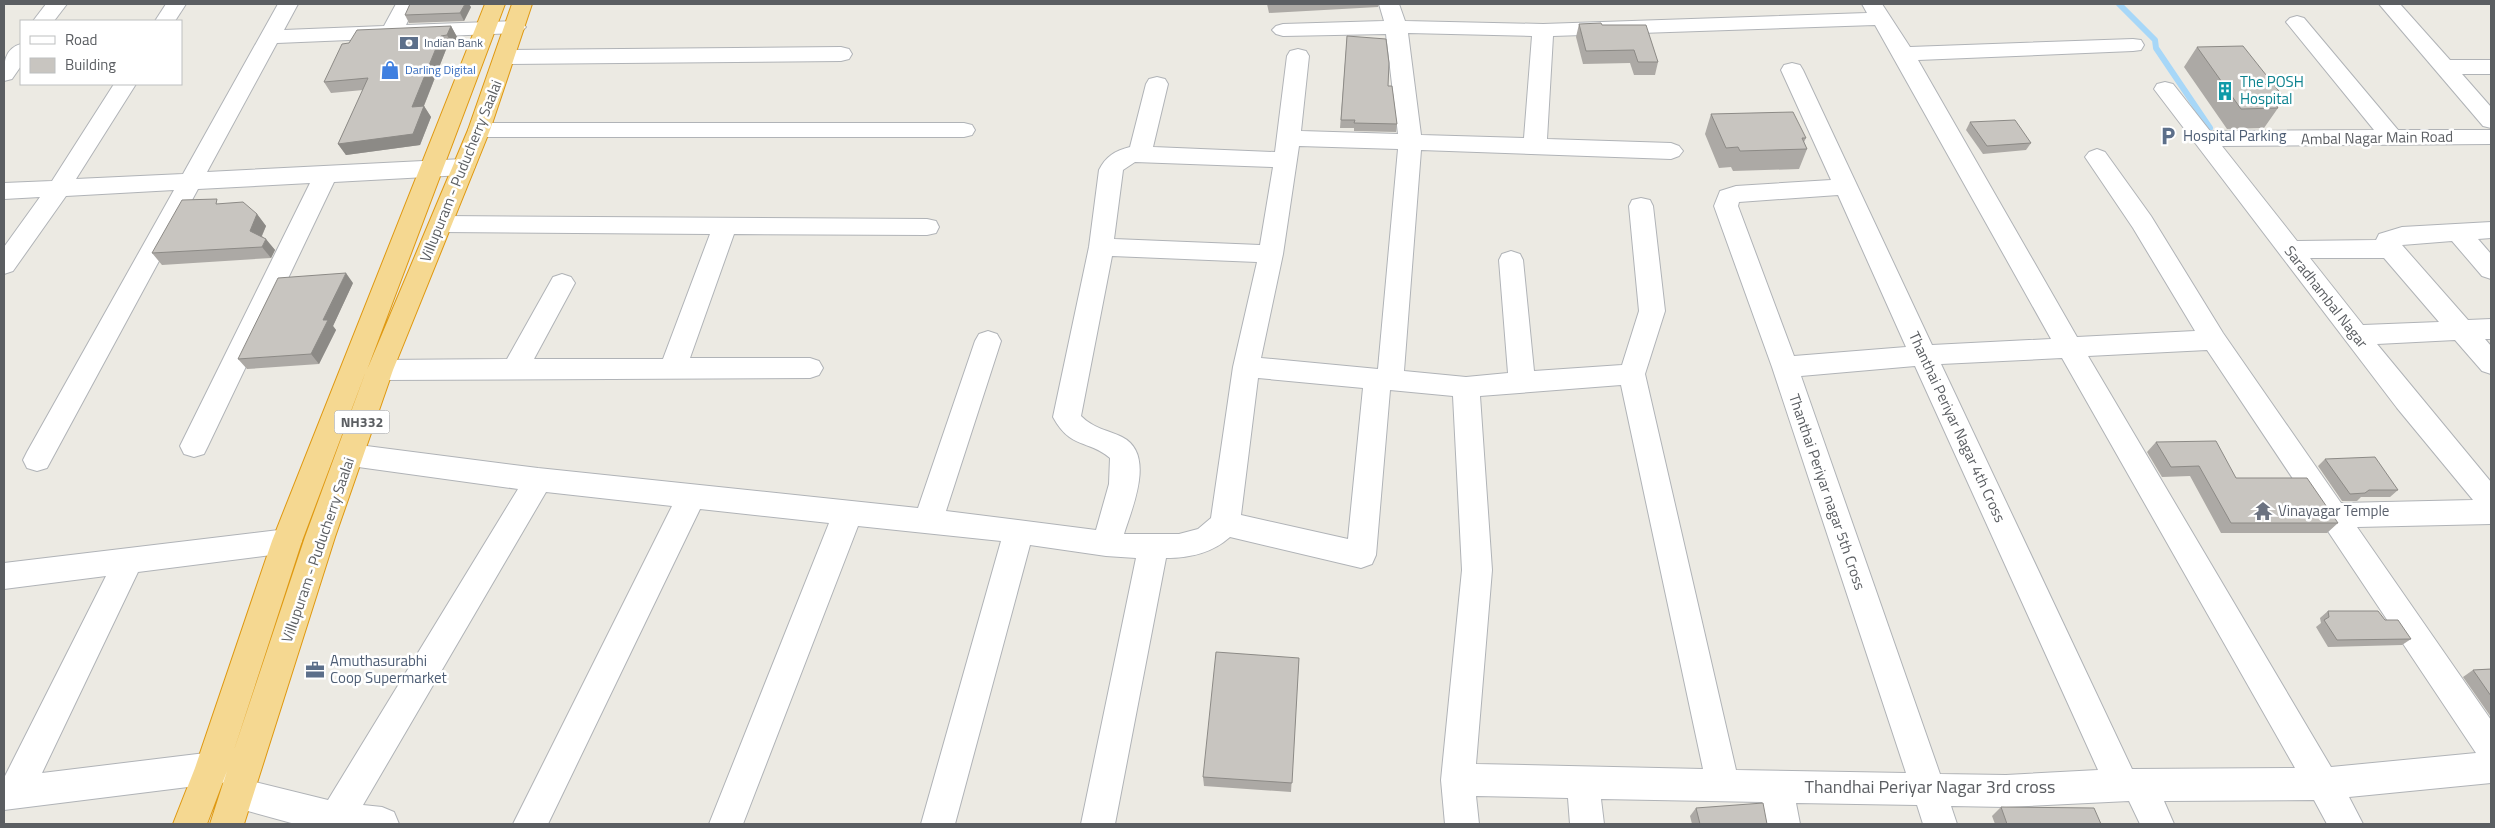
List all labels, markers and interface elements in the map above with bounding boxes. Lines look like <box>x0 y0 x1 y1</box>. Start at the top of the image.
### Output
legend <box>20 20 182 85</box>
text: Road <box>65 28 97 51</box>
bank icon: Indian Bank <box>398 32 420 54</box>
place label: Indian Bank <box>424 33 483 52</box>
text: Building <box>65 53 116 76</box>
shop icon: Darling Digital <box>379 59 401 81</box>
place label: Darling Digital <box>405 60 476 79</box>
place label: The POSH Hospital <box>2240 70 2304 110</box>
street label: Villupuram - Puducherry Saalai <box>413 76 508 265</box>
building icon: The POSH Hospital <box>2214 80 2236 102</box>
place label: Hospital Parking <box>2183 124 2287 147</box>
parking icon: Hospital Parking <box>2157 125 2179 147</box>
street label: Ambal Nagar Main Road <box>2301 125 2453 150</box>
street label: Saradhambal Nagar <box>2279 241 2374 353</box>
street label: Thanthai Periyar Nagar 4th Cross <box>1903 328 2012 526</box>
street label: Thanthai Periyar nagar 5th Cross <box>1783 391 1872 593</box>
road number: NH332 <box>334 411 390 434</box>
street label: Villupuram - Puducherry Saalai <box>275 454 360 646</box>
place label: Vinayagar Temple <box>2278 499 2389 522</box>
temple icon: Vinayagar Temple <box>2252 500 2274 522</box>
place label: Amuthasurabhi Coop Supermarket <box>330 649 448 689</box>
office icon: Amuthasurabhi Coop Supermarket <box>304 659 326 681</box>
street label: Thandhai Periyar Nagar 3rd cross <box>1805 773 2055 800</box>

